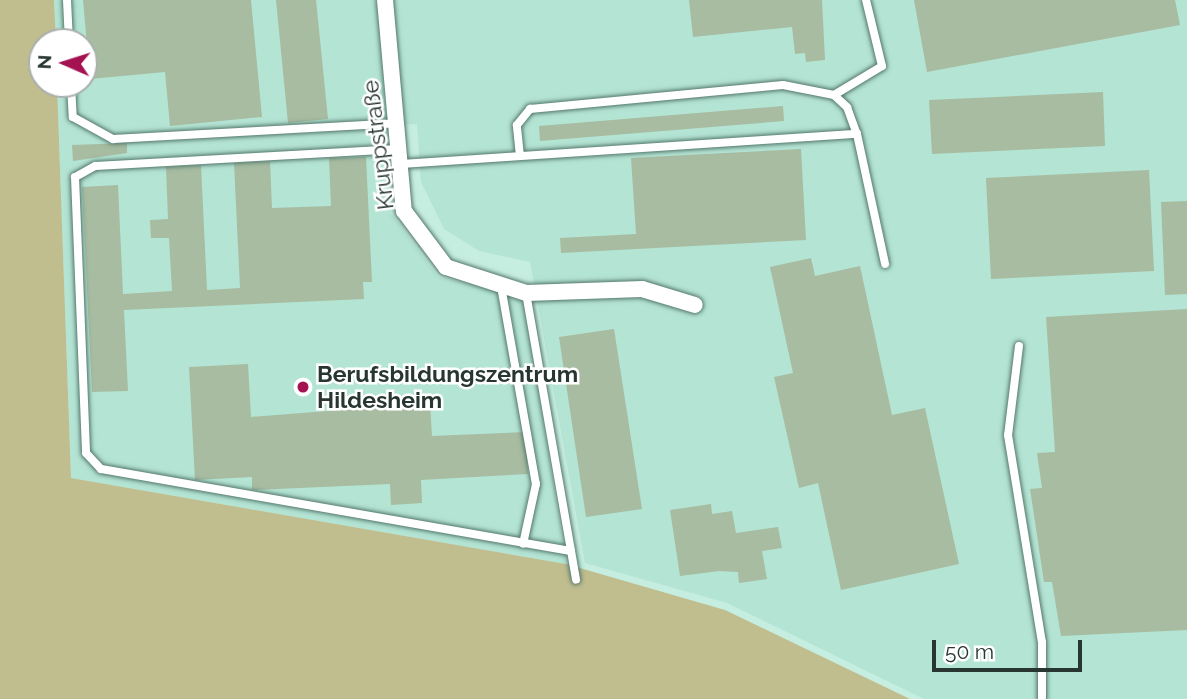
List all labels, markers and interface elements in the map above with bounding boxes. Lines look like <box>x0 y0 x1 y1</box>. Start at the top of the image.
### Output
north arrow <box>28 28 98 98</box>
text: N <box>33 54 55 70</box>
street label: Kruppstraße <box>356 79 400 211</box>
place label: Berufsbildungszentrum Hildesheim <box>317 360 578 414</box>
marker: Berufsbildungszentrum Hildesheim <box>295 379 311 395</box>
scale bar <box>935 626 1086 670</box>
text: 50 m <box>945 639 994 664</box>

